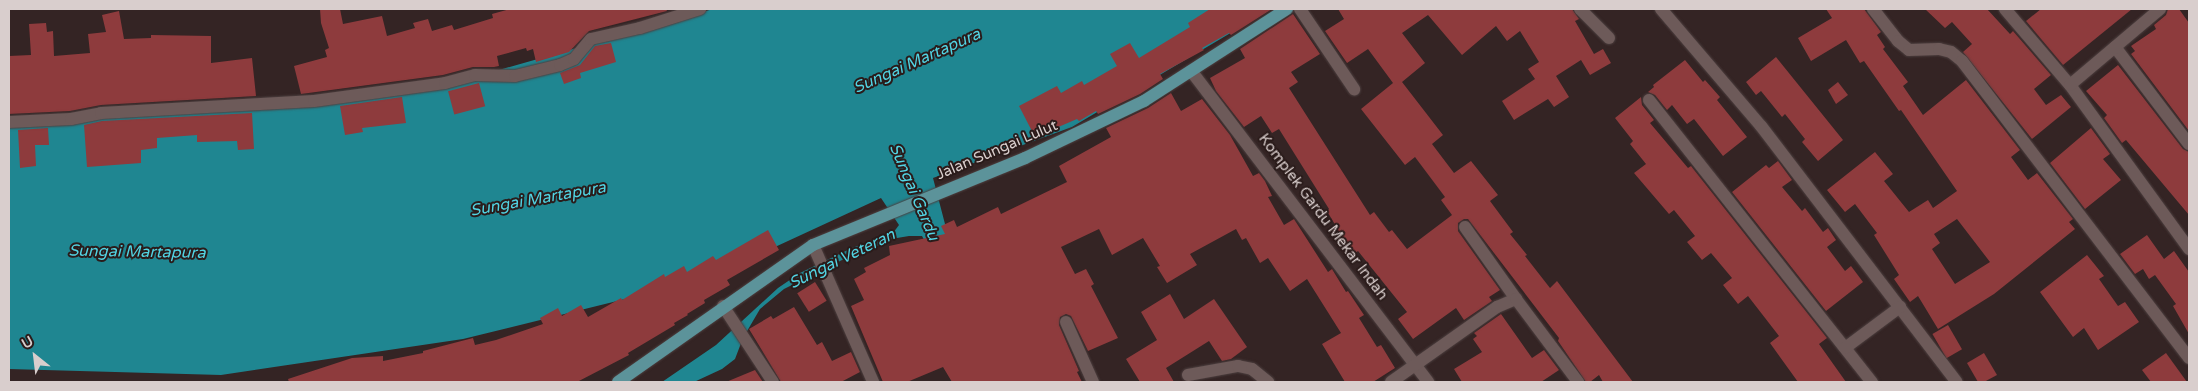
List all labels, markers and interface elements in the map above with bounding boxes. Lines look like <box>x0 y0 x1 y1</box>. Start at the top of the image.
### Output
water label: Sungai Martapura <box>850 24 984 98</box>
street label: Jalan Sungai Lulut <box>934 116 1060 184</box>
street label: Komplek Gardu Mekar Indah <box>1255 130 1391 304</box>
water label: Sungai Gardu <box>885 141 943 243</box>
water label: Sungai Martapura <box>469 178 607 220</box>
water label: Sungai Veteran <box>786 225 898 293</box>
water label: Sungai Martapura <box>68 241 206 263</box>
north arrow <box>10 331 60 381</box>
text: U <box>19 332 36 352</box>

